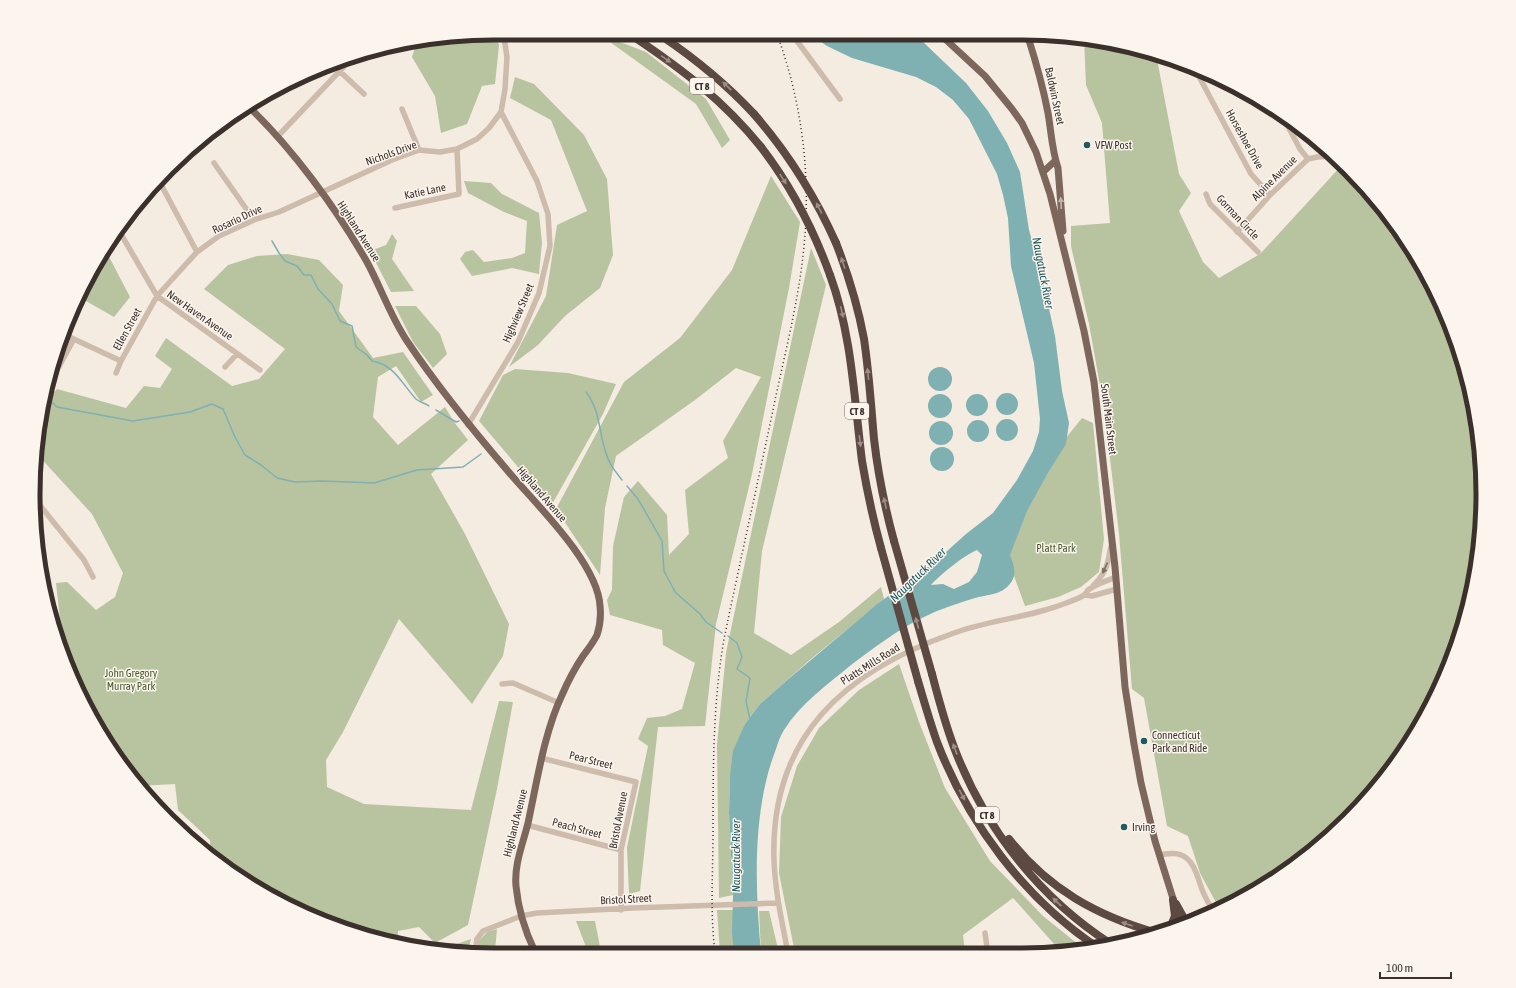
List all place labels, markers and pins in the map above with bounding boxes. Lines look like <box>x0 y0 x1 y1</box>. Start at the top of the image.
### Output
place label: VFW Post <box>1095 139 1132 151</box>
marker: VFW Post <box>1082 140 1092 150</box>
place label: Connecticut Park and Ride <box>1152 729 1207 754</box>
marker: Connecticut Park and Ride <box>1139 736 1149 746</box>
place label: Irving <box>1132 821 1155 833</box>
marker: Irving <box>1119 822 1129 832</box>

